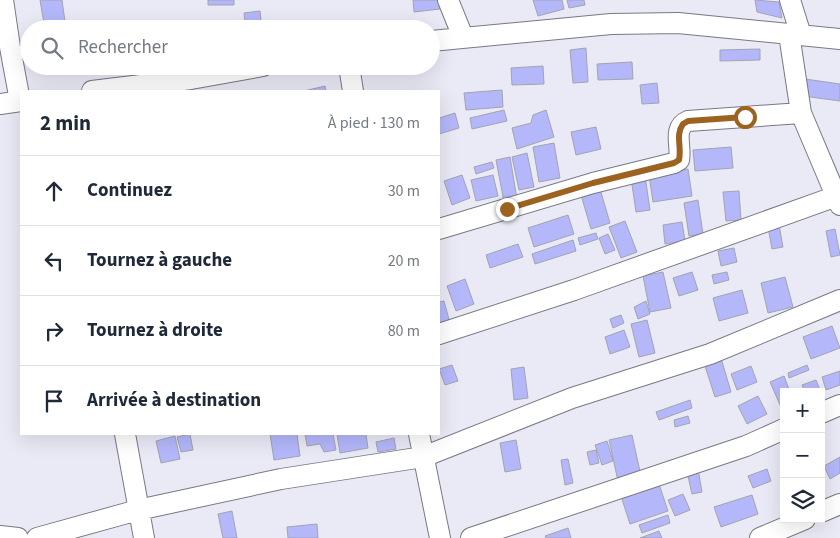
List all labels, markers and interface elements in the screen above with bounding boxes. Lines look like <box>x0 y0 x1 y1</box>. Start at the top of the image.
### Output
search box <box>20 20 440 75</box>
icon: search <box>38 34 66 62</box>
text: Rechercher <box>78 34 168 61</box>
route start <box>734 106 757 129</box>
text: 2 min <box>40 108 91 138</box>
text: À pied · 130 m <box>328 112 420 134</box>
icon: ahead <box>40 177 68 205</box>
text: Continuez <box>87 177 172 204</box>
text: 30 m <box>388 180 420 202</box>
route end <box>496 198 519 221</box>
icon: left <box>40 247 68 275</box>
text: Tournez à gauche <box>87 247 232 274</box>
text: 20 m <box>388 250 420 272</box>
icon: right <box>40 317 68 345</box>
text: Tournez à droite <box>87 317 223 344</box>
text: 80 m <box>388 320 420 342</box>
icon: arrive <box>40 387 68 415</box>
text: Arrivée à destination <box>87 387 261 414</box>
map controls <box>780 388 825 523</box>
button: + <box>780 388 825 433</box>
button: − <box>780 433 825 478</box>
button: layers <box>780 478 825 523</box>

